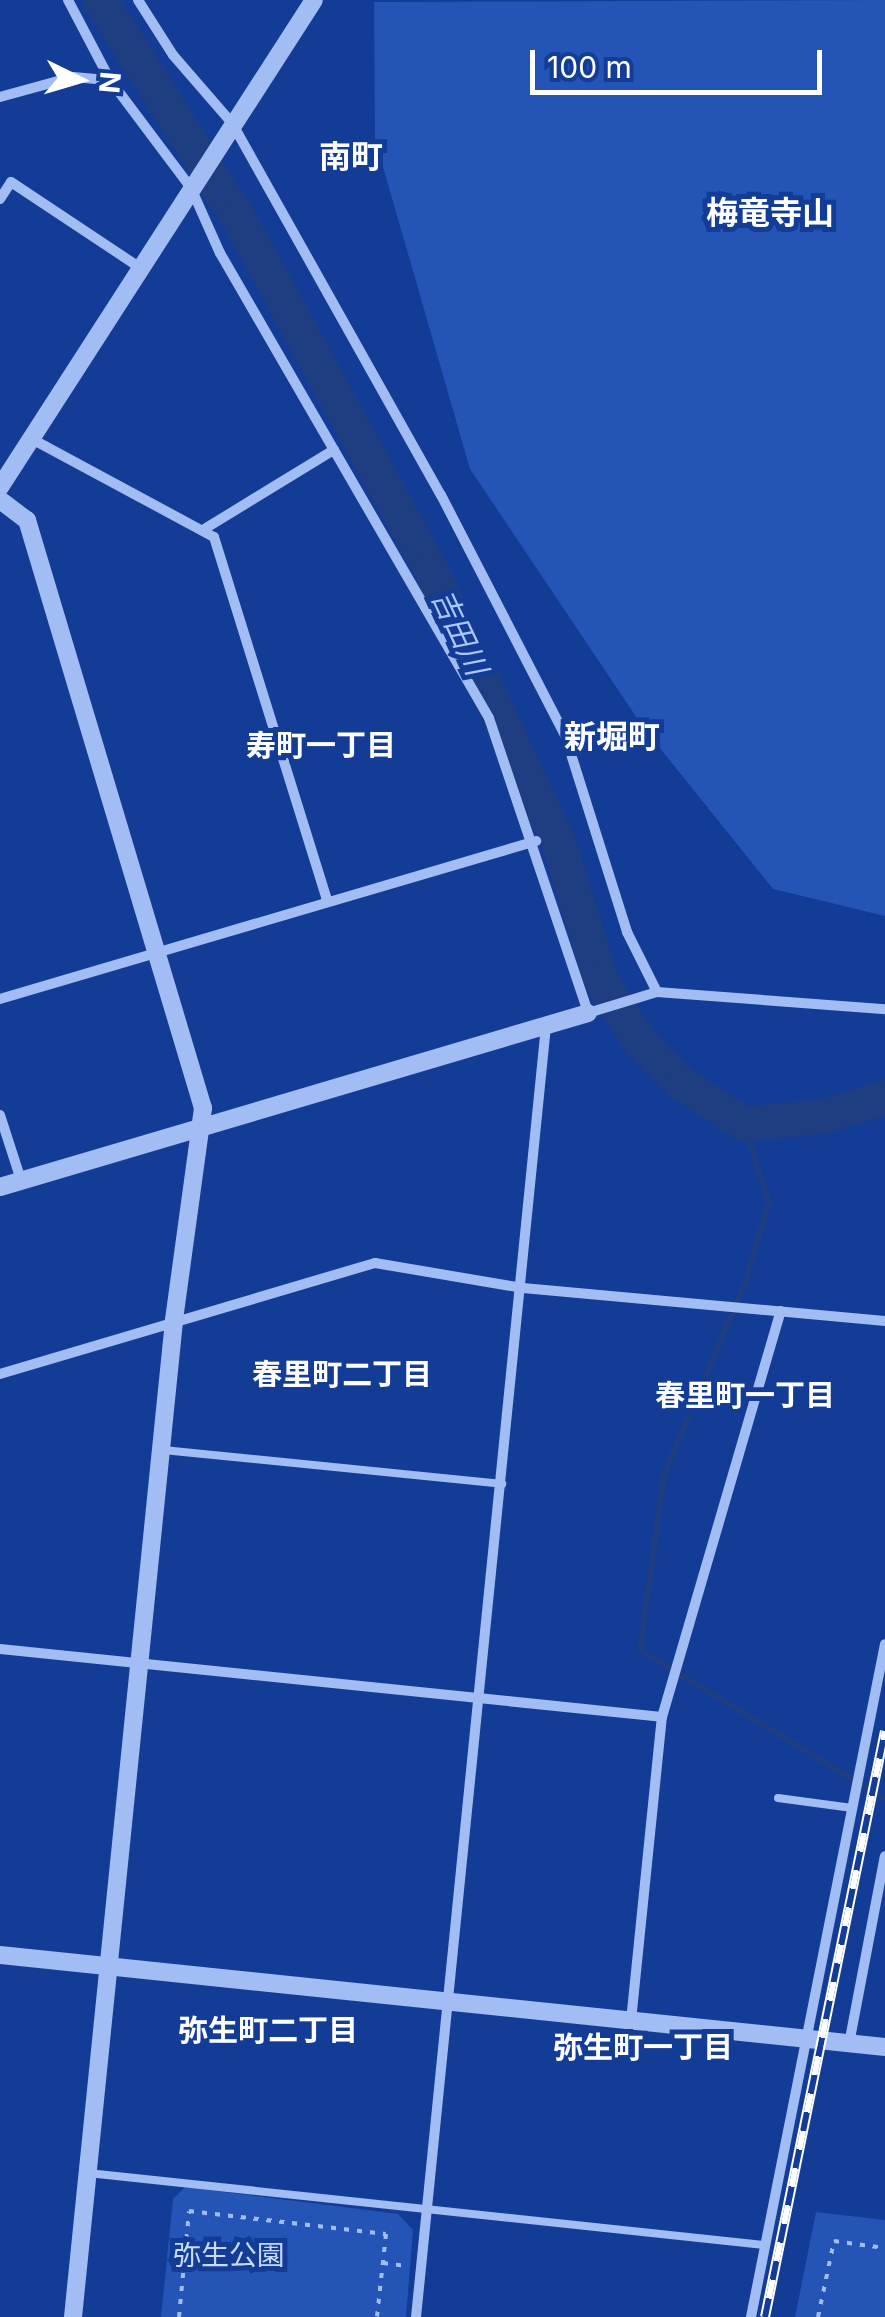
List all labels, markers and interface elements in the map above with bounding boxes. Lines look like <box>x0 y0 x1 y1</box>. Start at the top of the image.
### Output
north arrow <box>30 30 130 130</box>
scale bar <box>535 30 828 92</box>
text: 100 m <box>547 49 632 85</box>
text: N <box>92 71 128 95</box>
district label: 南町 <box>319 138 383 176</box>
district label: 梅竜寺山 <box>706 194 834 232</box>
water label: 吉田川 <box>425 584 495 680</box>
district label: 新堀町 <box>564 718 660 756</box>
district label: 寿町一丁目 <box>246 727 396 763</box>
district label: 春里町二丁目 <box>252 1356 432 1392</box>
district label: 春里町一丁目 <box>655 1377 835 1413</box>
district label: 弥生町二丁目 <box>178 2012 358 2048</box>
district label: 弥生町一丁目 <box>553 2029 733 2065</box>
park label: 弥生公園 <box>173 2238 285 2272</box>

